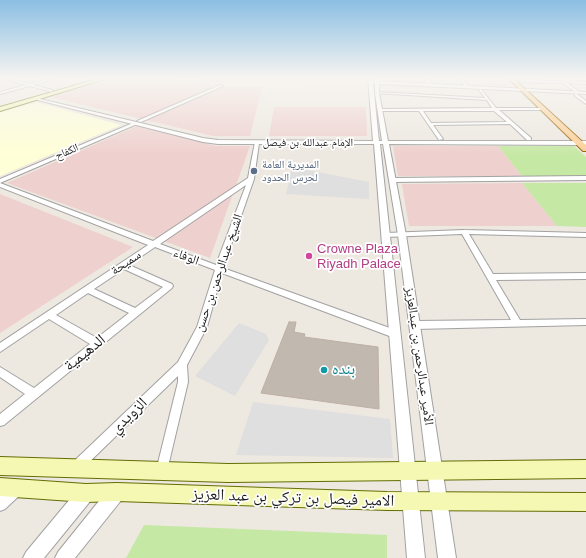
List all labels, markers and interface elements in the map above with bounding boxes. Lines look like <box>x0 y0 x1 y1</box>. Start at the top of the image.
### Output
street label: الإمام عبدالله بن فيصل <box>263 136 353 150</box>
street label: الكفاح <box>53 141 81 163</box>
place label: المديرية العامة لحرس الحدود <box>262 158 319 184</box>
marker: المديرية العامة لحرس الحدود <box>249 166 259 176</box>
street label: الشيخ عبدالرحمن بن حسن <box>192 212 246 334</box>
place label: Crowne Plaza Riyadh Palace <box>317 241 401 272</box>
street label: الوفاء <box>171 245 201 269</box>
street label: سميحة <box>108 247 144 279</box>
marker: Crowne Plaza Riyadh Palace <box>304 251 314 261</box>
street label: الأمير عبدالرحمن بن عبدالعزيز <box>402 286 436 426</box>
street label: الدهيمية <box>60 330 110 376</box>
place label: بنده <box>332 360 355 380</box>
marker: بنده <box>319 365 329 375</box>
street label: الزويدي <box>106 394 152 438</box>
street label: الامير فيصل بن تركي بن عبد العزيز <box>192 485 394 511</box>

